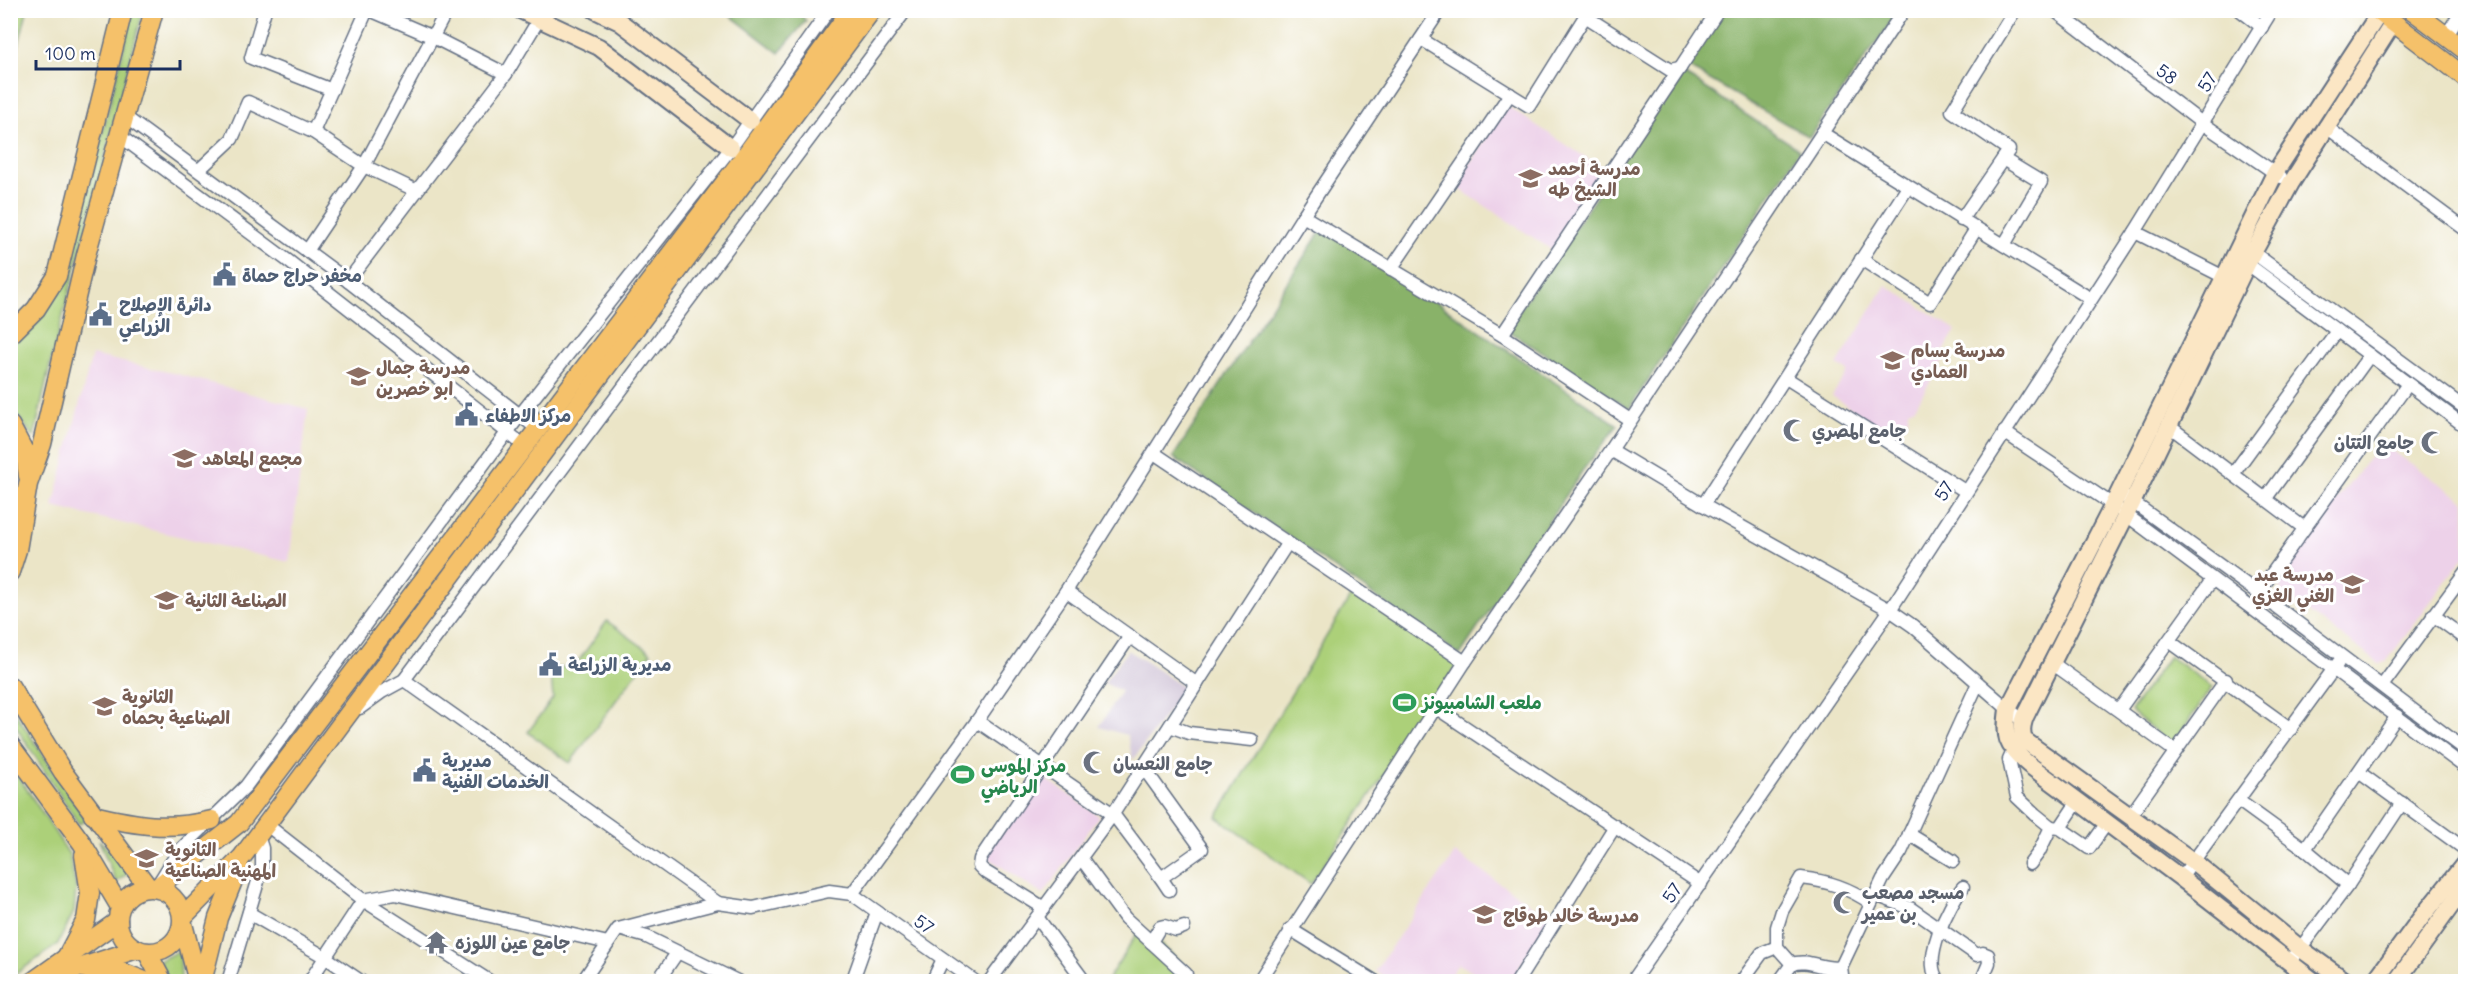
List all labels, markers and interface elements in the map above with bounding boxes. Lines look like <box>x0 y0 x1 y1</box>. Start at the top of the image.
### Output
scale bar <box>36 33 180 71</box>
text: 100 m <box>45 42 96 65</box>
street label: 58 <box>2152 59 2182 89</box>
street label: 57 <box>2192 68 2222 96</box>
place label: مدرسة أحمد الشيخ طه <box>1548 157 1641 202</box>
school or university icon: مدرسة أحمد الشيخ طه <box>1517 165 1543 191</box>
public building icon: مخفر حراج حماة <box>211 262 237 288</box>
place label: مخفر حراج حماة <box>242 264 362 287</box>
place label: دائرة الإصلاح الزراعي <box>119 293 212 342</box>
public building icon: دائرة الإصلاح الزراعي <box>88 301 114 327</box>
place label: مدرسة بسام العمادي <box>1911 339 2005 386</box>
school or university icon: مدرسة بسام العمادي <box>1880 347 1906 373</box>
place label: مدرسة جمال ابو خصرين <box>376 356 470 400</box>
school or university icon: مدرسة جمال ابو خصرين <box>345 364 371 390</box>
public building icon: مركز الاطفاء <box>454 402 480 428</box>
place label: مركز الاطفاء <box>485 404 571 427</box>
mosque icon: جامع المصري <box>1781 417 1807 443</box>
place label: جامع المصري <box>1812 419 1906 445</box>
mosque icon: جامع التتان <box>2419 429 2445 455</box>
place label: جامع التتان <box>2334 431 2414 456</box>
school or university icon: مجمع المعاهد <box>171 445 197 471</box>
place label: مجمع المعاهد <box>202 447 302 472</box>
street label: 57 <box>1929 477 1959 505</box>
place label: مدرسة عبد الغني الغزي <box>2252 563 2334 612</box>
school or university icon: مدرسة عبد الغني الغزي <box>2339 571 2365 597</box>
school or university icon: الصناعة الثانية <box>154 587 180 613</box>
place label: الصناعة الثانية <box>185 589 287 612</box>
public building icon: مديرية الزراعة <box>537 651 563 677</box>
place label: مديرية الزراعة <box>568 653 671 676</box>
place label: الثانوية الصناعية بحماه <box>122 685 230 729</box>
sports icon: ملعب الشامبيونز <box>1391 689 1417 715</box>
place label: ملعب الشامبيونز <box>1420 691 1542 714</box>
school or university icon: الثانوية الصناعية بحماه <box>91 693 117 719</box>
place label: مديرية الخدمات الفنية <box>442 749 549 793</box>
mosque icon: جامع النعسان <box>1082 750 1108 776</box>
place label: جامع النعسان <box>1113 752 1213 777</box>
place label: مركز الموسى الرياضي <box>981 754 1066 803</box>
public building icon: مديرية الخدمات الفنية <box>411 757 437 783</box>
sports icon: مركز الموسى الرياضي <box>950 762 976 788</box>
place label: الثانوية المهنية الصناعية <box>165 838 276 882</box>
school or university icon: الثانوية المهنية الصناعية <box>134 846 160 872</box>
street label: 57 <box>1657 878 1687 907</box>
place label: مسجد مصعب بن عمير <box>1860 881 1965 925</box>
mosque icon: مسجد مصعب بن عمير <box>1831 889 1857 915</box>
school or university icon: مدرسة خالد طوقاج <box>1472 902 1498 928</box>
place label: مدرسة خالد طوقاج <box>1503 904 1639 927</box>
street label: 57 <box>909 909 939 939</box>
temple icon: جامع عين اللوزه <box>424 929 450 955</box>
place label: جامع عين اللوزه <box>455 931 570 956</box>

